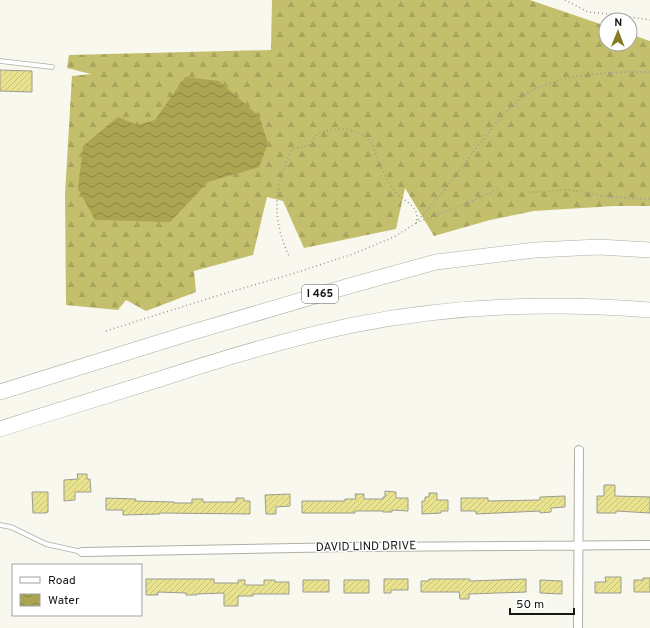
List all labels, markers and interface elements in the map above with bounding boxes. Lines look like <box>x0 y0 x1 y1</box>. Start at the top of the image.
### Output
north arrow <box>598 12 638 52</box>
text: N <box>614 16 622 30</box>
road number: I 465 <box>302 285 338 303</box>
street label: DAVID LIND DRIVE <box>316 538 416 556</box>
legend <box>12 564 142 616</box>
text: Road <box>48 573 76 589</box>
scale bar <box>510 590 574 616</box>
text: Water <box>48 593 80 609</box>
text: 50 m <box>516 597 544 613</box>

